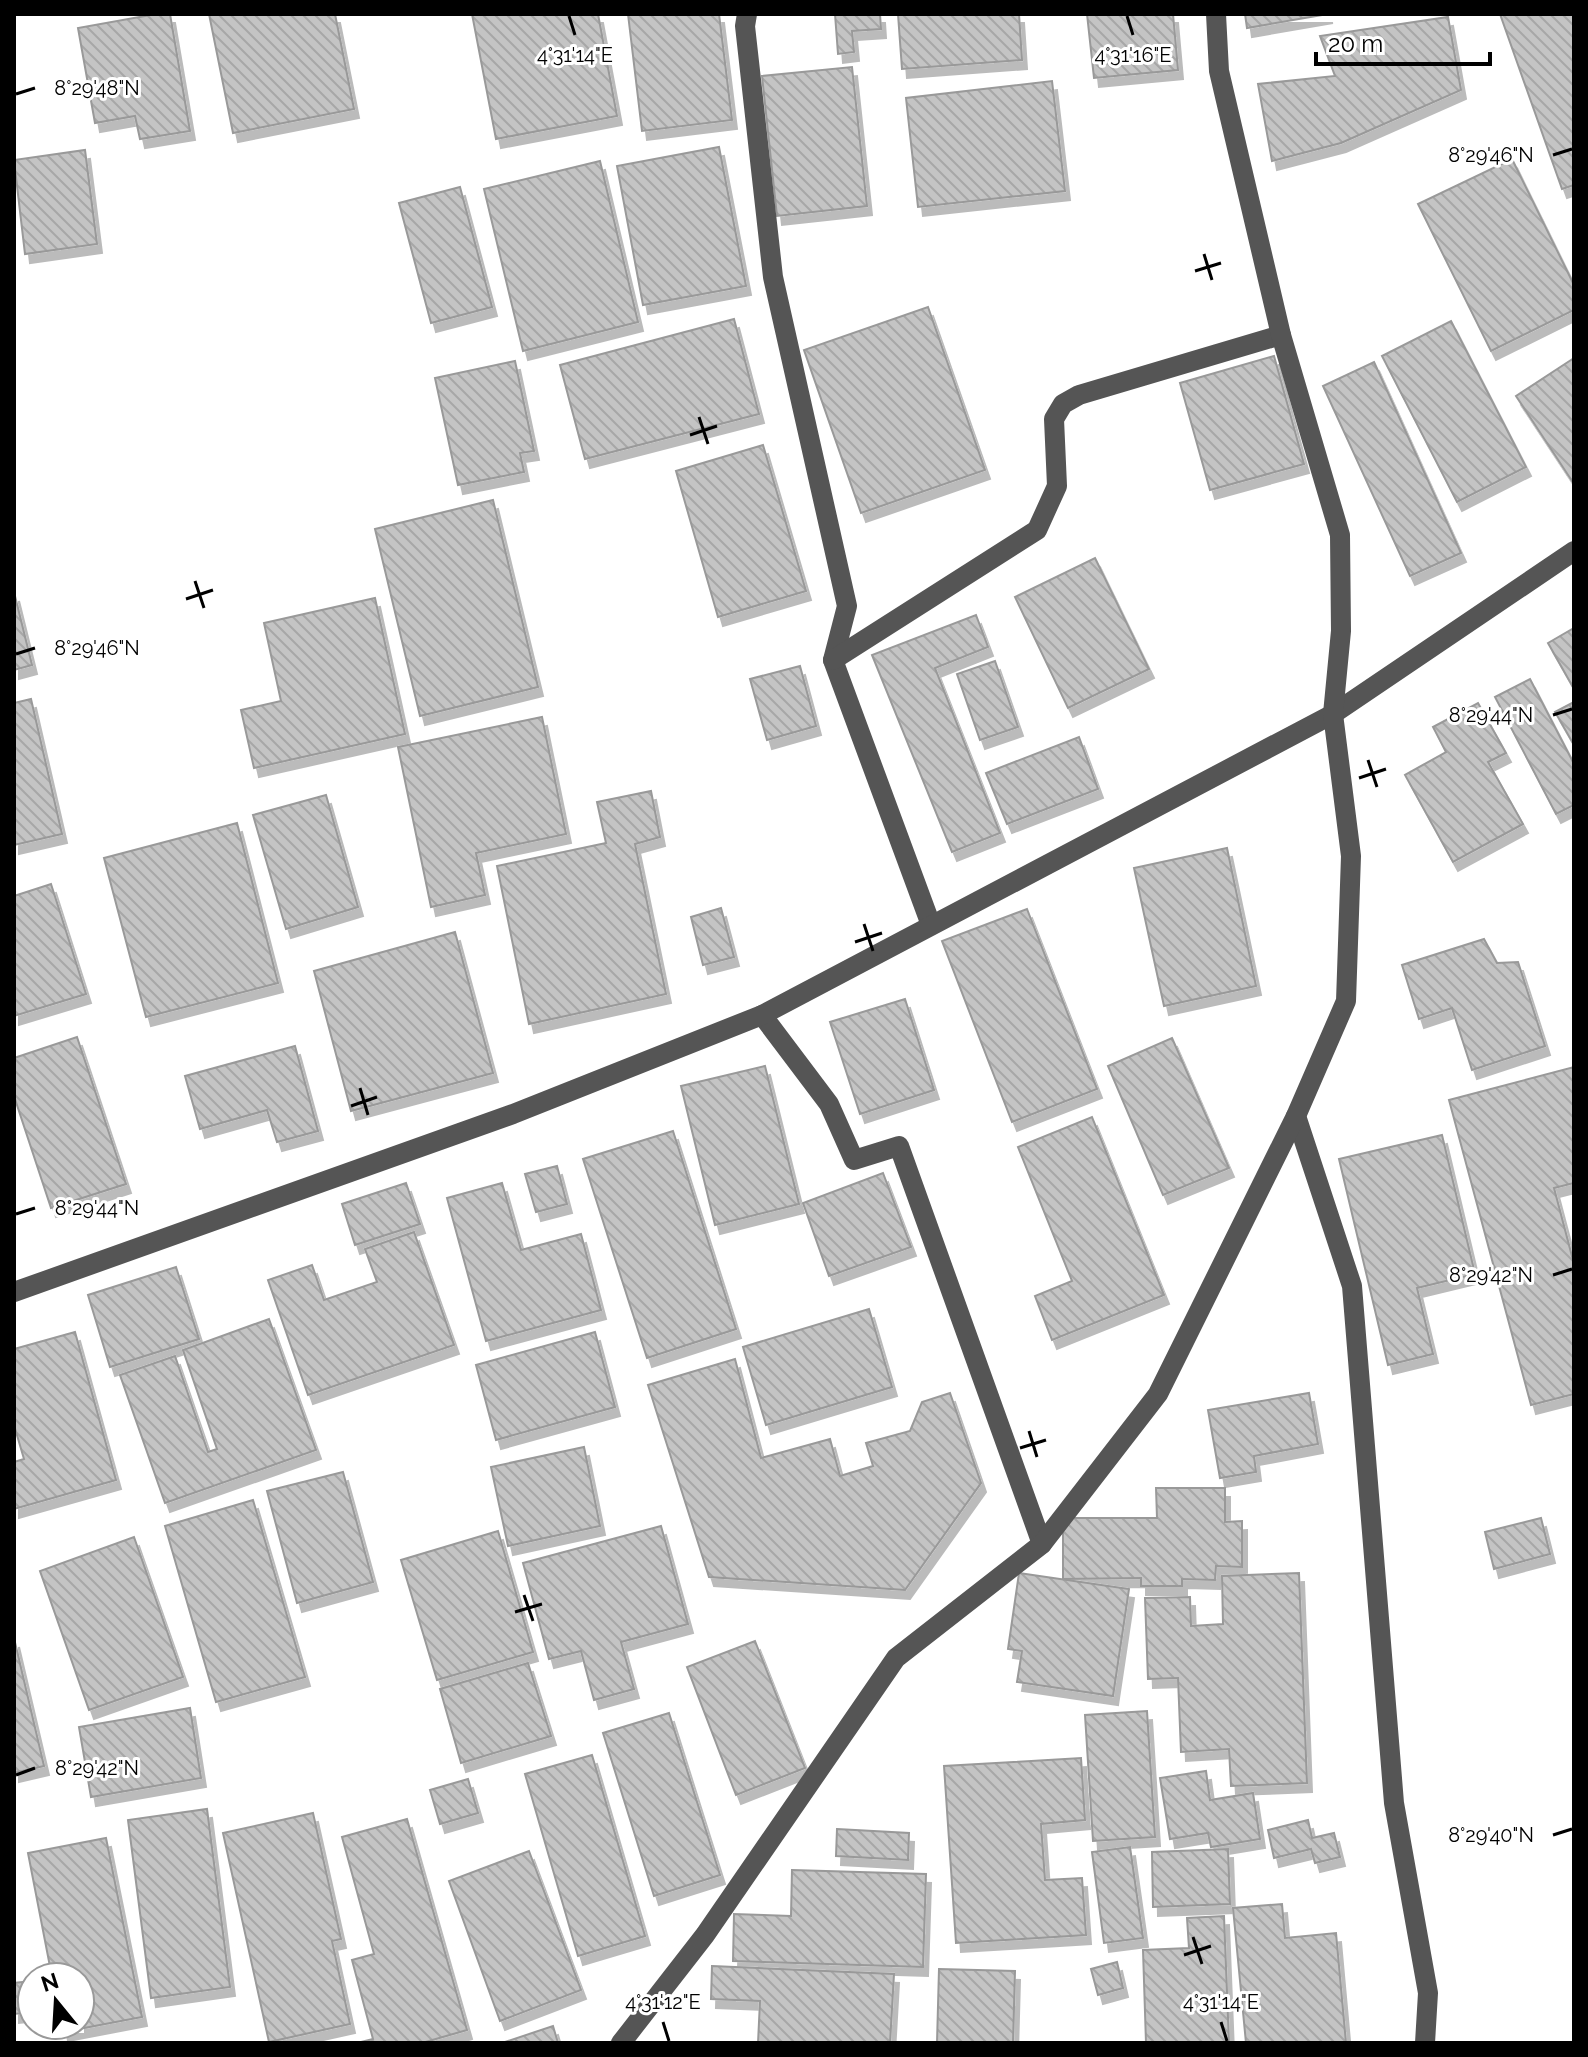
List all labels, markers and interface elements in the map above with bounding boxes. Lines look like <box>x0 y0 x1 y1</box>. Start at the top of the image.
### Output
scale bar <box>1316 16 1490 66</box>
text: 20 m <box>1328 29 1383 58</box>
text: 4°31'14"E <box>537 43 613 67</box>
text: 4°31'16"E <box>1094 43 1172 67</box>
text: 8°29'48"N <box>54 76 140 100</box>
text: 8°29'46"N <box>1448 143 1534 167</box>
text: 8°29'46"N <box>54 636 140 660</box>
text: 8°29'44"N <box>1449 703 1533 727</box>
text: 8°29'44"N <box>55 1196 139 1220</box>
text: 8°29'42"N <box>1449 1263 1533 1287</box>
text: 8°29'42"N <box>55 1756 139 1780</box>
text: 8°29'40"N <box>1448 1823 1534 1847</box>
north arrow <box>16 1961 96 2041</box>
text: N <box>38 1967 62 1997</box>
text: 4°31'12"E <box>625 1990 701 2014</box>
text: 4°31'14"E <box>1183 1990 1259 2014</box>

